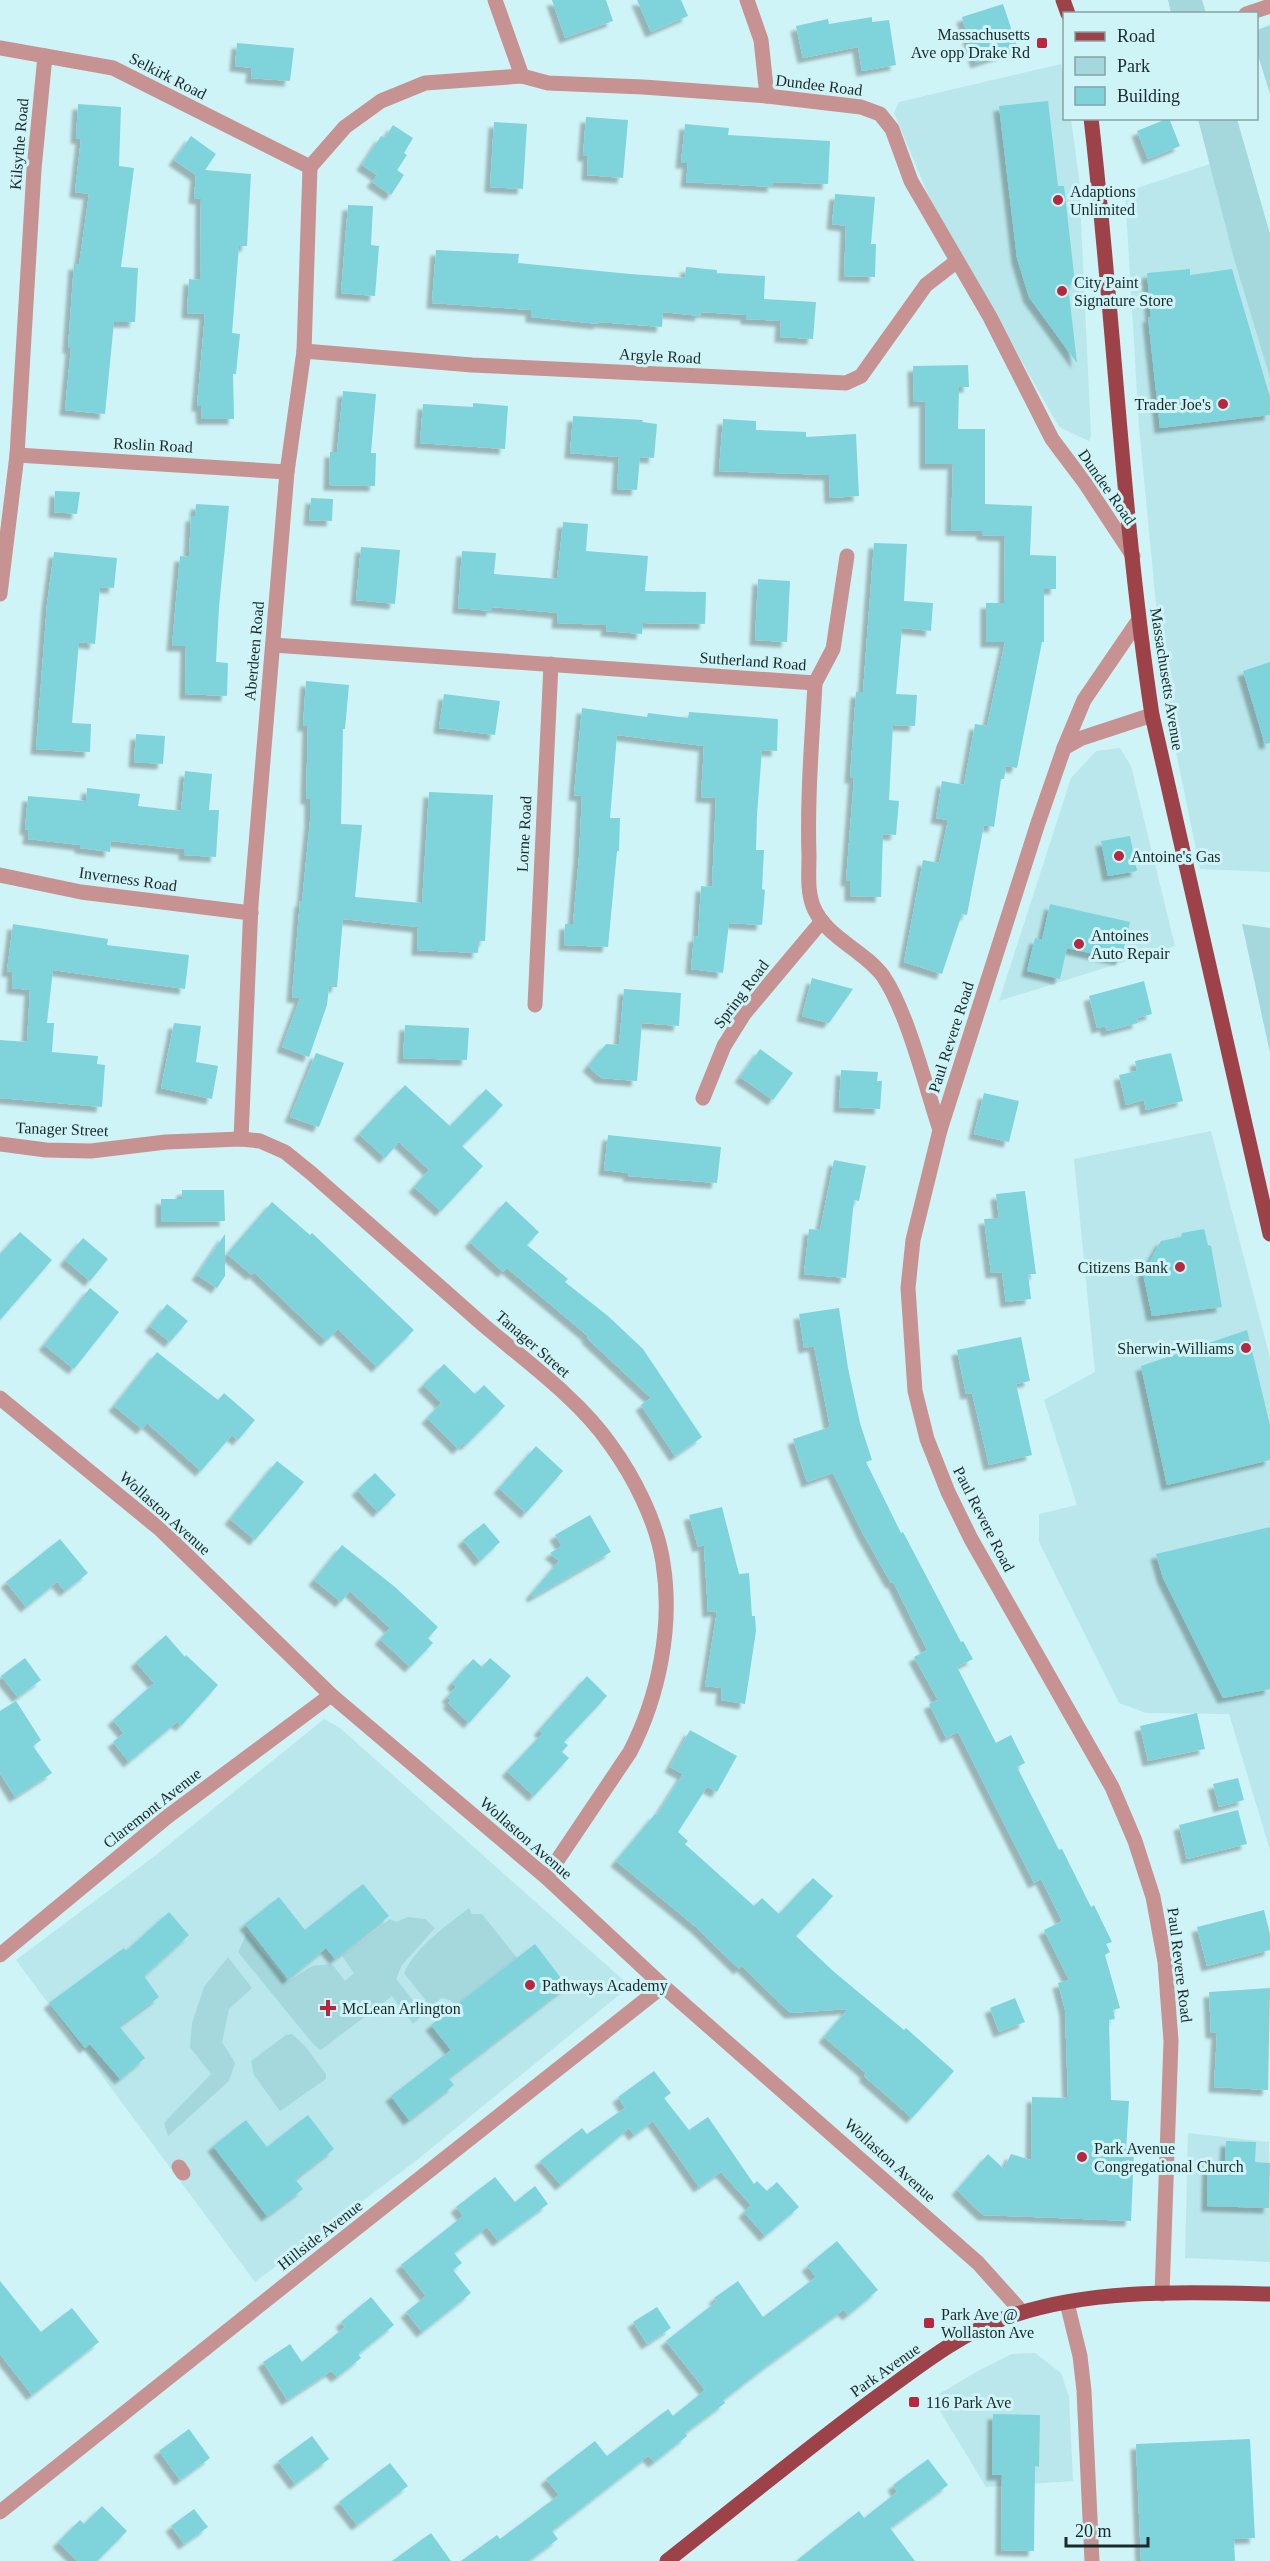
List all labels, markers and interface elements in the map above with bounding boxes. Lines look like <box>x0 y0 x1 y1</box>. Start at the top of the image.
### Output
legend <box>1063 12 1258 120</box>
place label: Massachusetts Ave opp Drake Rd <box>911 26 1030 62</box>
text: Road <box>1117 26 1155 46</box>
marker: Massachusetts Ave opp Drake Rd <box>1035 36 1049 50</box>
street label: Selkirk Road <box>127 49 209 103</box>
text: Park <box>1117 56 1150 76</box>
street label: Dundee Road <box>775 71 863 99</box>
text: Building <box>1117 86 1180 106</box>
street label: Kilsythe Road <box>7 97 32 191</box>
place label: Adaptions Unlimited <box>1070 183 1136 218</box>
marker: Adaptions Unlimited <box>1051 193 1065 207</box>
place label: City Paint Signature Store <box>1074 274 1173 310</box>
marker: City Paint Signature Store <box>1055 284 1069 298</box>
street label: Argyle Road <box>619 345 701 368</box>
place label: Trader Joe's <box>1134 396 1211 413</box>
marker: Trader Joe's <box>1216 397 1230 411</box>
street label: Roslin Road <box>113 434 193 456</box>
street label: Dundee Road <box>1075 446 1139 528</box>
street label: Aberdeen Road <box>241 600 267 702</box>
street label: Massachusetts Avenue <box>1147 606 1187 752</box>
street label: Sutherland Road <box>699 649 807 673</box>
street label: Lorne Road <box>514 796 534 872</box>
place label: Antoine's Gas <box>1131 848 1221 865</box>
marker: Antoine's Gas <box>1112 849 1126 863</box>
street label: Inverness Road <box>78 864 178 894</box>
place label: Antoines Auto Repair <box>1091 927 1170 963</box>
marker: Antoines Auto Repair <box>1072 937 1086 951</box>
street label: Spring Road <box>710 957 773 1032</box>
street label: Paul Revere Road <box>925 979 977 1095</box>
street label: Tanager Street <box>15 1119 109 1140</box>
place label: Citizens Bank <box>1078 1259 1168 1276</box>
marker: Citizens Bank <box>1173 1260 1187 1274</box>
street label: Tanager Street <box>492 1307 574 1382</box>
place label: Sherwin-Williams <box>1117 1340 1234 1357</box>
marker: Sherwin-Williams <box>1239 1341 1253 1355</box>
street label: Paul Revere Road <box>950 1464 1018 1574</box>
street label: Wollaston Avenue <box>116 1468 214 1558</box>
street label: Claremont Avenue <box>100 1765 204 1851</box>
street label: Wollaston Avenue <box>477 1793 575 1883</box>
street label: Paul Revere Road <box>1165 1907 1195 2023</box>
place label: Pathways Academy <box>542 1977 668 1995</box>
marker: Pathways Academy <box>523 1978 537 1992</box>
marker: McLean Arlington <box>319 1999 337 2017</box>
place label: McLean Arlington <box>342 2000 461 2018</box>
street label: Wollaston Avenue <box>841 2115 939 2205</box>
place label: Park Avenue Congregational Church <box>1094 2140 1244 2176</box>
marker: Park Avenue Congregational Church <box>1075 2150 1089 2164</box>
street label: Hillside Avenue <box>274 2197 366 2273</box>
place label: Park Ave @ Wollaston Ave <box>941 2306 1034 2341</box>
marker: Park Ave @ Wollaston Ave <box>922 2316 936 2330</box>
street label: Park Avenue <box>847 2340 923 2400</box>
place label: 116 Park Ave <box>926 2394 1011 2411</box>
marker: 116 Park Ave <box>907 2395 921 2409</box>
scale bar <box>1066 2510 1148 2548</box>
text: 20 m <box>1075 2521 1112 2541</box>

